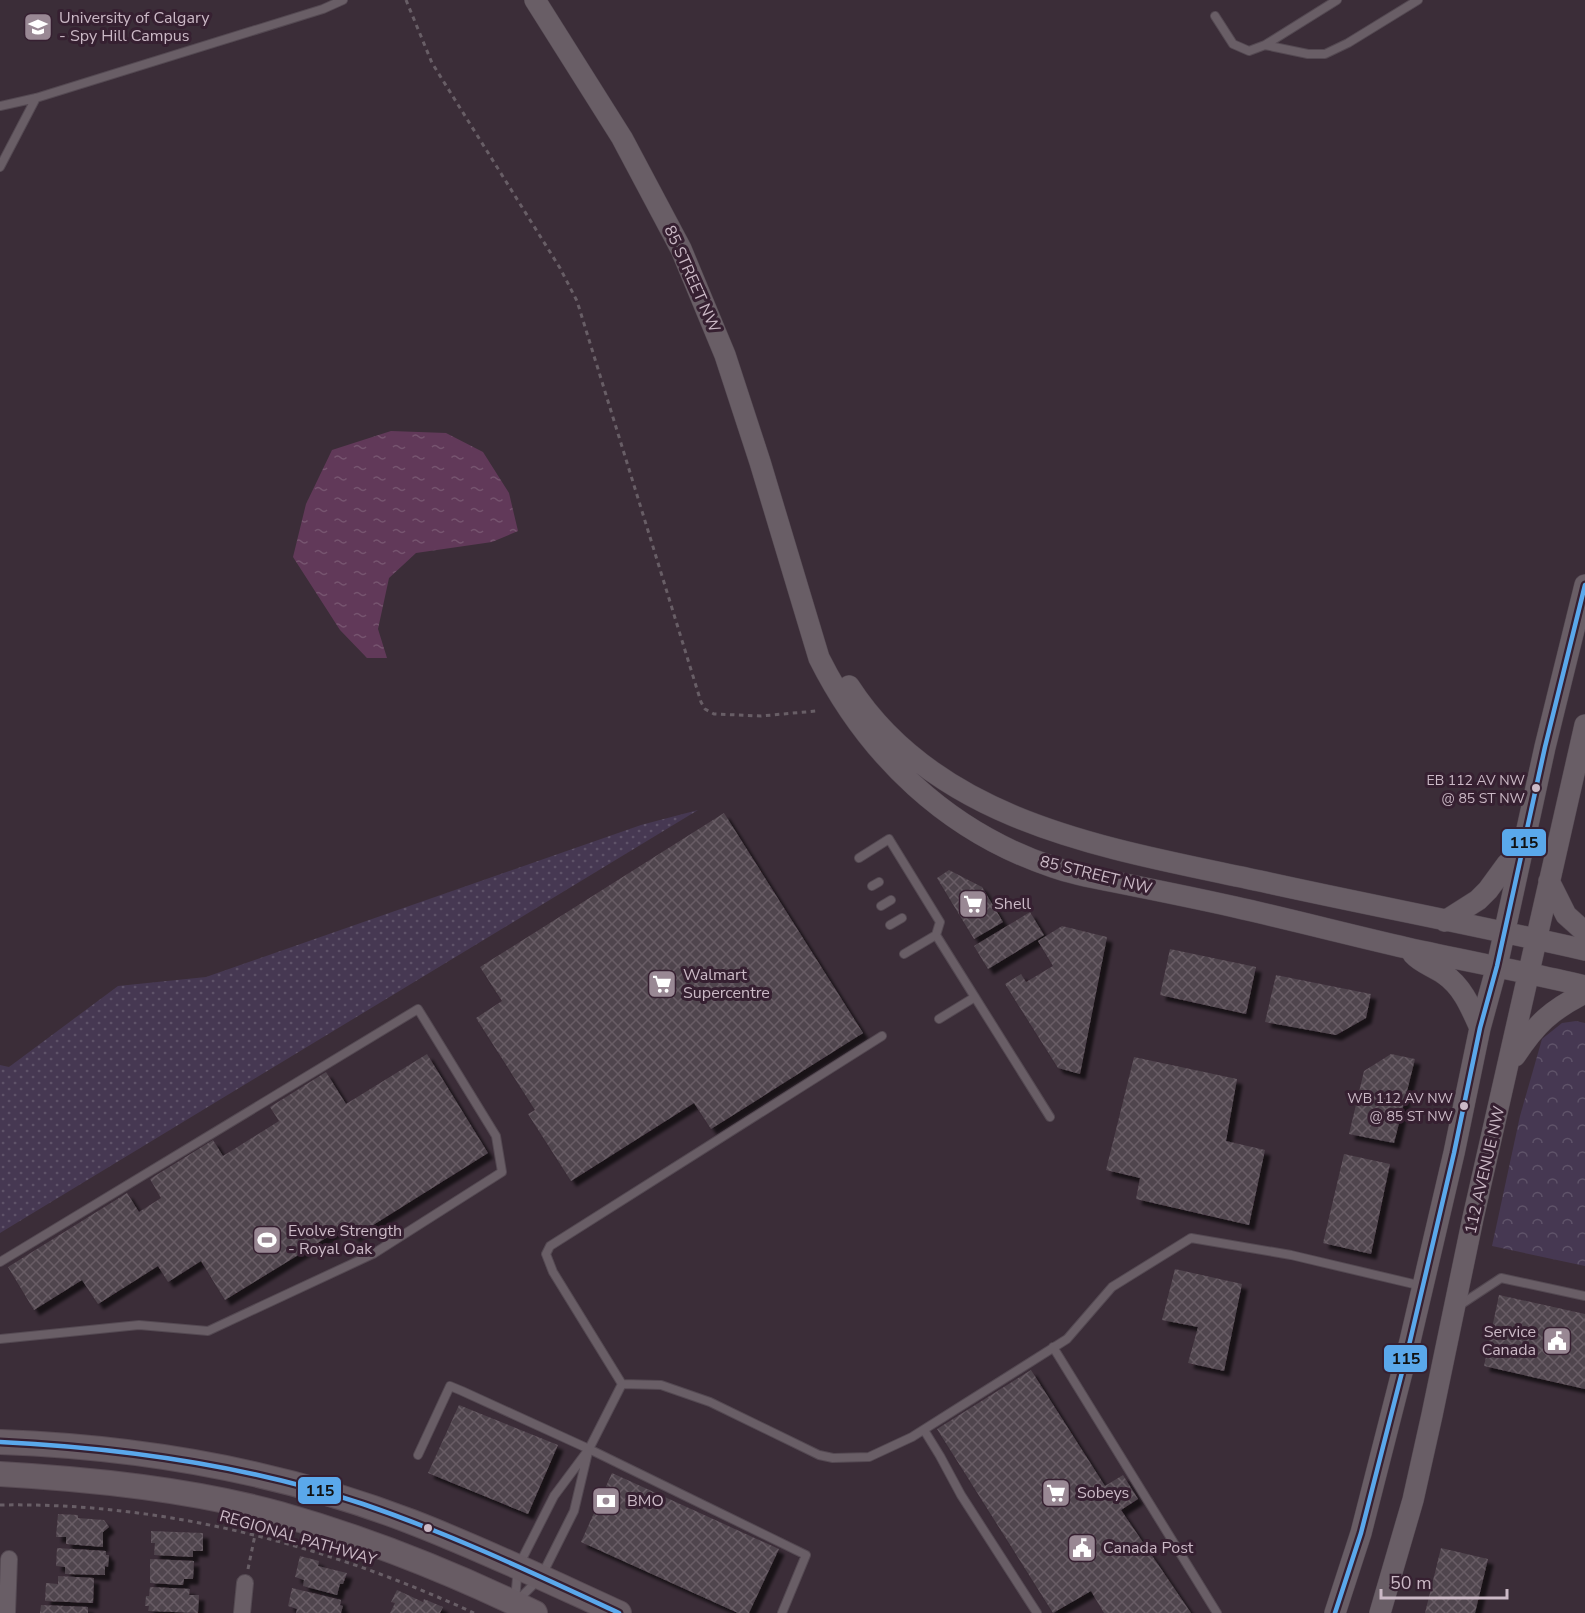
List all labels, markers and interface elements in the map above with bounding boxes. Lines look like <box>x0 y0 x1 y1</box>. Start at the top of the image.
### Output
place label: University of Calgary - Spy Hill Campus <box>59 7 210 47</box>
school or university icon: University of Calgary - Spy Hill Campus <box>22 11 54 43</box>
street label: 85 STREET NW <box>659 222 726 336</box>
place label: EB 112 AV NW @ 85 ST NW <box>1427 771 1526 808</box>
marker: EB 112 AV NW @ 85 ST NW <box>1530 782 1542 794</box>
line badge: 115 <box>1501 828 1547 857</box>
text: 115 <box>1510 832 1538 854</box>
street label: 85 STREET NW <box>1038 850 1155 900</box>
supermarket icon: Shell <box>957 888 989 920</box>
place label: Shell <box>994 893 1031 915</box>
place label: Walmart Supercentre <box>683 964 770 1004</box>
supermarket icon: Walmart Supercentre <box>646 968 678 1000</box>
place label: WB 112 AV NW @ 85 ST NW <box>1347 1089 1454 1126</box>
marker: WB 112 AV NW @ 85 ST NW <box>1458 1100 1470 1112</box>
street label: 112 AVENUE NW <box>1460 1104 1510 1236</box>
place label: Evolve Strength - Royal Oak <box>288 1220 402 1260</box>
sports icon: Evolve Strength - Royal Oak <box>251 1224 283 1256</box>
place label: Service Canada <box>1482 1321 1536 1361</box>
public building icon: Service Canada <box>1541 1325 1573 1357</box>
line badge: 115 <box>1383 1344 1428 1373</box>
text: 115 <box>1392 1348 1420 1370</box>
line badge: 115 <box>297 1476 342 1505</box>
supermarket icon: Sobeys <box>1040 1477 1072 1509</box>
text: 115 <box>306 1480 334 1502</box>
place label: Sobeys <box>1077 1482 1129 1504</box>
bank icon: BMO <box>590 1485 622 1517</box>
place label: BMO <box>627 1490 664 1512</box>
street label: REGIONAL PATHWAY <box>217 1505 380 1571</box>
unlabelled marker <box>422 1522 434 1534</box>
public building icon: Canada Post <box>1066 1532 1098 1564</box>
place label: Canada Post <box>1103 1537 1194 1559</box>
scale bar <box>1381 1562 1507 1600</box>
text: 50 m <box>1390 1571 1432 1595</box>

